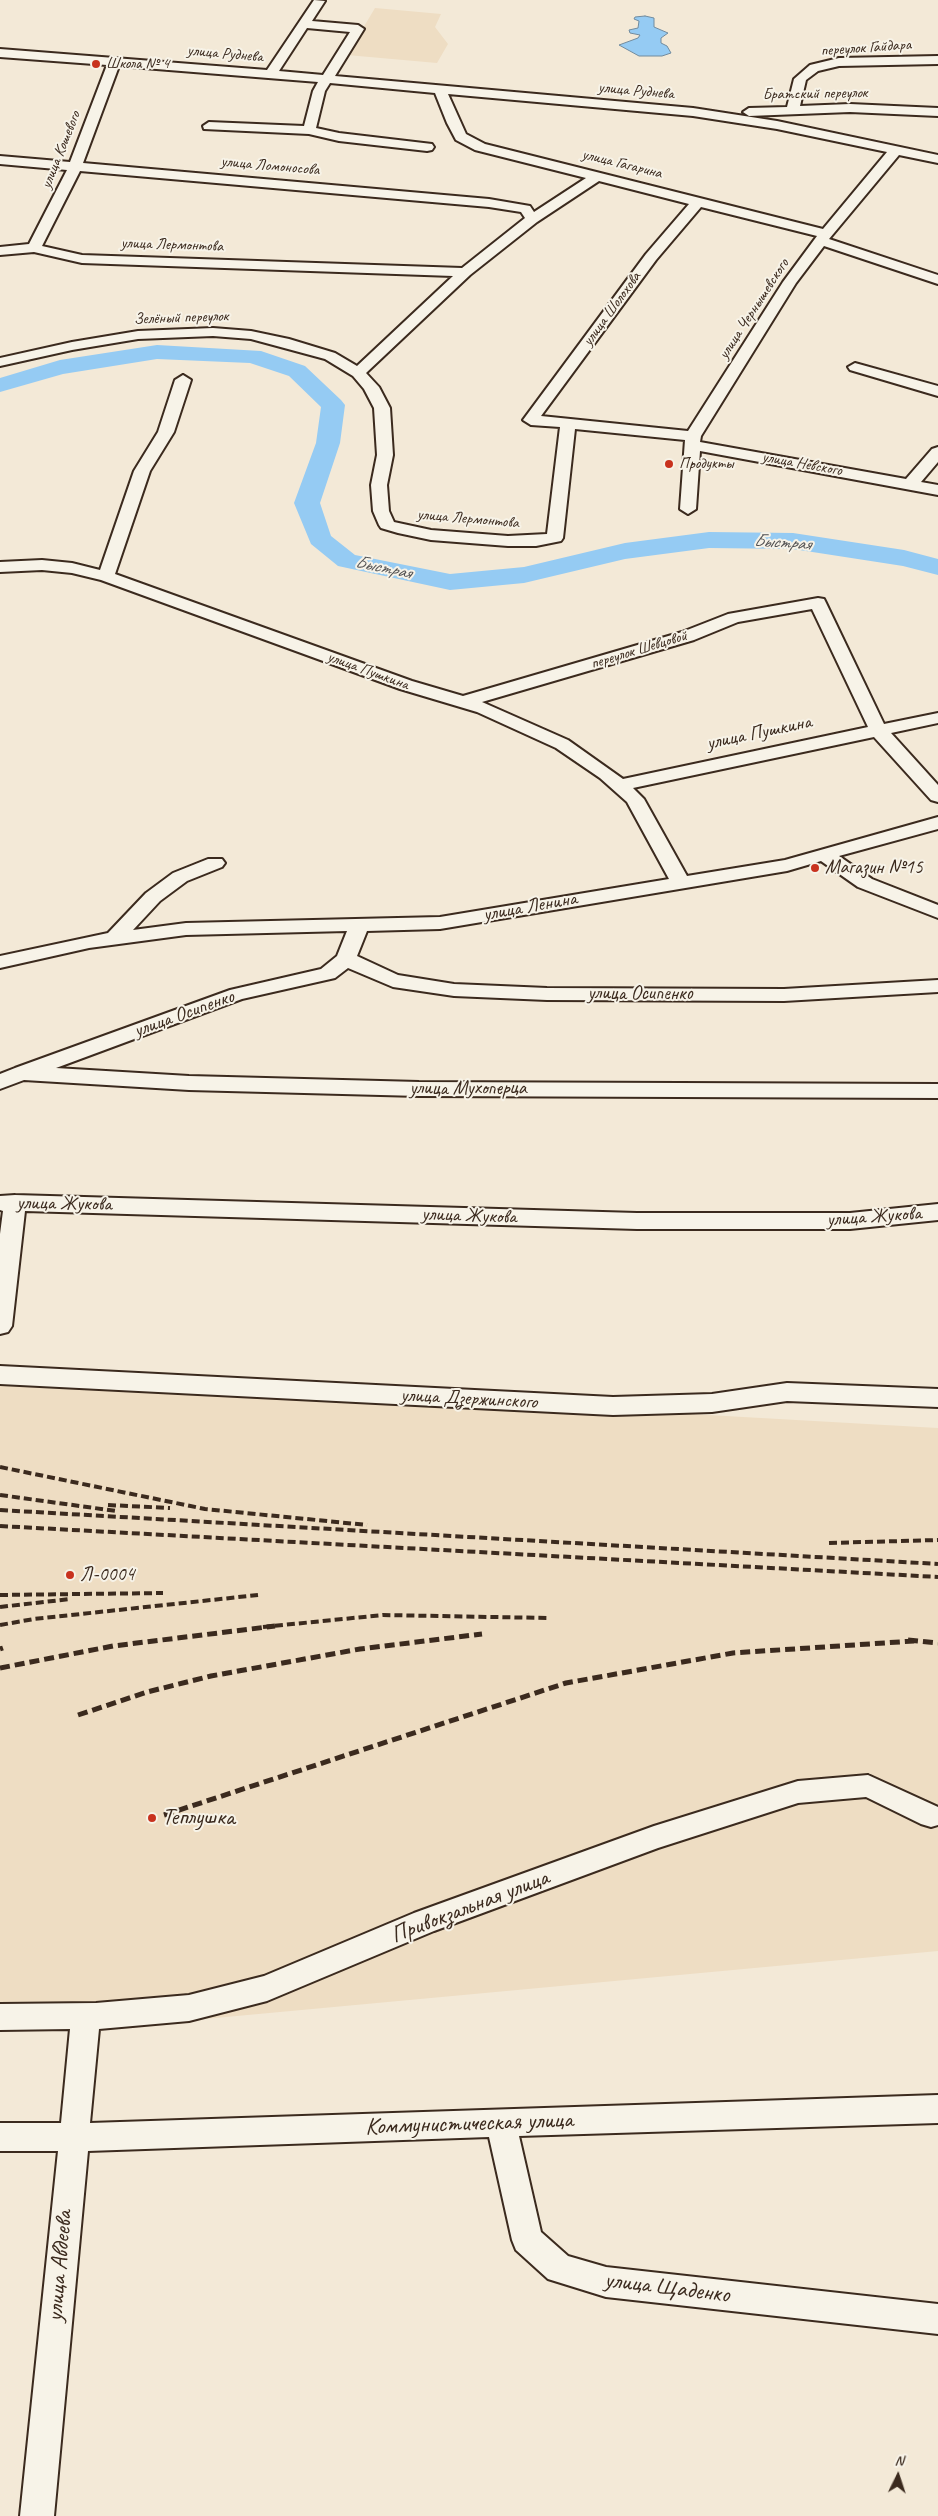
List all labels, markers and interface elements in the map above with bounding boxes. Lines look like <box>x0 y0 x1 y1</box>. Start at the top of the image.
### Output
street label: переулок Гайдара <box>820 35 912 61</box>
street label: улица Руднева <box>186 41 264 67</box>
place label: Школа № 4 <box>106 54 169 74</box>
marker: Школа № 4 <box>90 58 102 70</box>
street label: улица Руднева <box>597 78 675 104</box>
street label: Братский переулок <box>762 83 868 105</box>
street label: улица Кошевого <box>37 108 85 192</box>
street label: улица Гагарина <box>580 145 664 183</box>
street label: улица Ломоносова <box>220 152 320 180</box>
street label: улица Лермонтова <box>121 234 223 256</box>
street label: улица Чернышевского <box>714 255 794 363</box>
street label: улица Шолохова <box>579 268 645 350</box>
street label: Зелёный переулок <box>133 307 229 329</box>
street label: улица Невского <box>760 448 844 480</box>
place label: Продукты <box>679 454 733 474</box>
marker: Продукты <box>663 458 675 470</box>
street label: улица Лермонтова <box>416 505 520 533</box>
water label: Быстрая <box>753 530 811 556</box>
water label: Быстрая <box>353 552 413 584</box>
street label: переулок Шевцовой <box>589 626 689 674</box>
street label: улица Пушкина <box>325 647 411 695</box>
street label: улица Пушкина <box>704 710 814 756</box>
place label: Магазин №15 <box>825 856 923 880</box>
marker: Магазин №15 <box>809 862 821 874</box>
street label: улица Ленина <box>481 887 579 927</box>
street label: улица Осипенко <box>588 982 692 1006</box>
street label: улица Осипенко <box>131 985 237 1043</box>
street label: улица Мухоперца <box>409 1077 527 1101</box>
street label: улица Жукова <box>16 1191 112 1217</box>
street label: улица Жукова <box>421 1202 517 1230</box>
street label: улица Жукова <box>826 1202 922 1232</box>
street label: улица Дзержинского <box>400 1383 538 1415</box>
place label: Л-0004 <box>80 1563 135 1587</box>
marker: Л-0004 <box>64 1569 76 1581</box>
place label: Теплушка <box>162 1804 235 1832</box>
marker: Теплушка <box>146 1812 158 1824</box>
street label: Привокзальная улица <box>387 1864 553 1950</box>
street label: Коммунистическая улица <box>365 2106 573 2142</box>
street label: улица Авдеева <box>41 2209 79 2323</box>
street label: улица Щаденко <box>603 2266 731 2310</box>
north arrow <box>873 2451 923 2501</box>
text: N <box>894 2452 904 2469</box>

